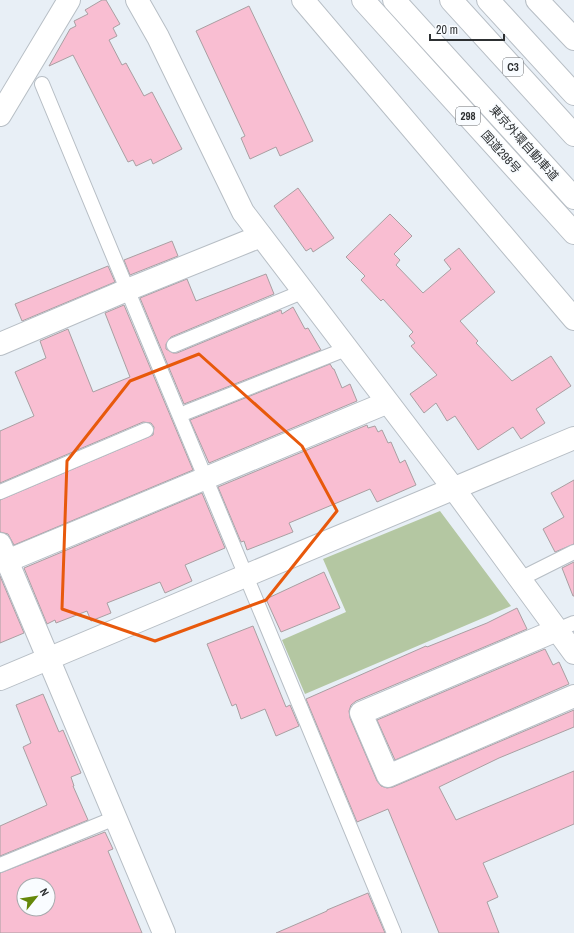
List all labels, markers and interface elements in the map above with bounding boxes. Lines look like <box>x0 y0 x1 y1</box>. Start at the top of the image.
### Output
scale bar <box>430 16 504 42</box>
text: 20 m <box>436 22 458 38</box>
road number: C3 <box>503 58 523 76</box>
street label: 東京外環自動車道 <box>486 102 562 184</box>
road number: 298 <box>456 107 480 125</box>
street label: 国道298号 <box>478 127 524 177</box>
north arrow <box>16 877 56 917</box>
text: N <box>37 886 52 898</box>

